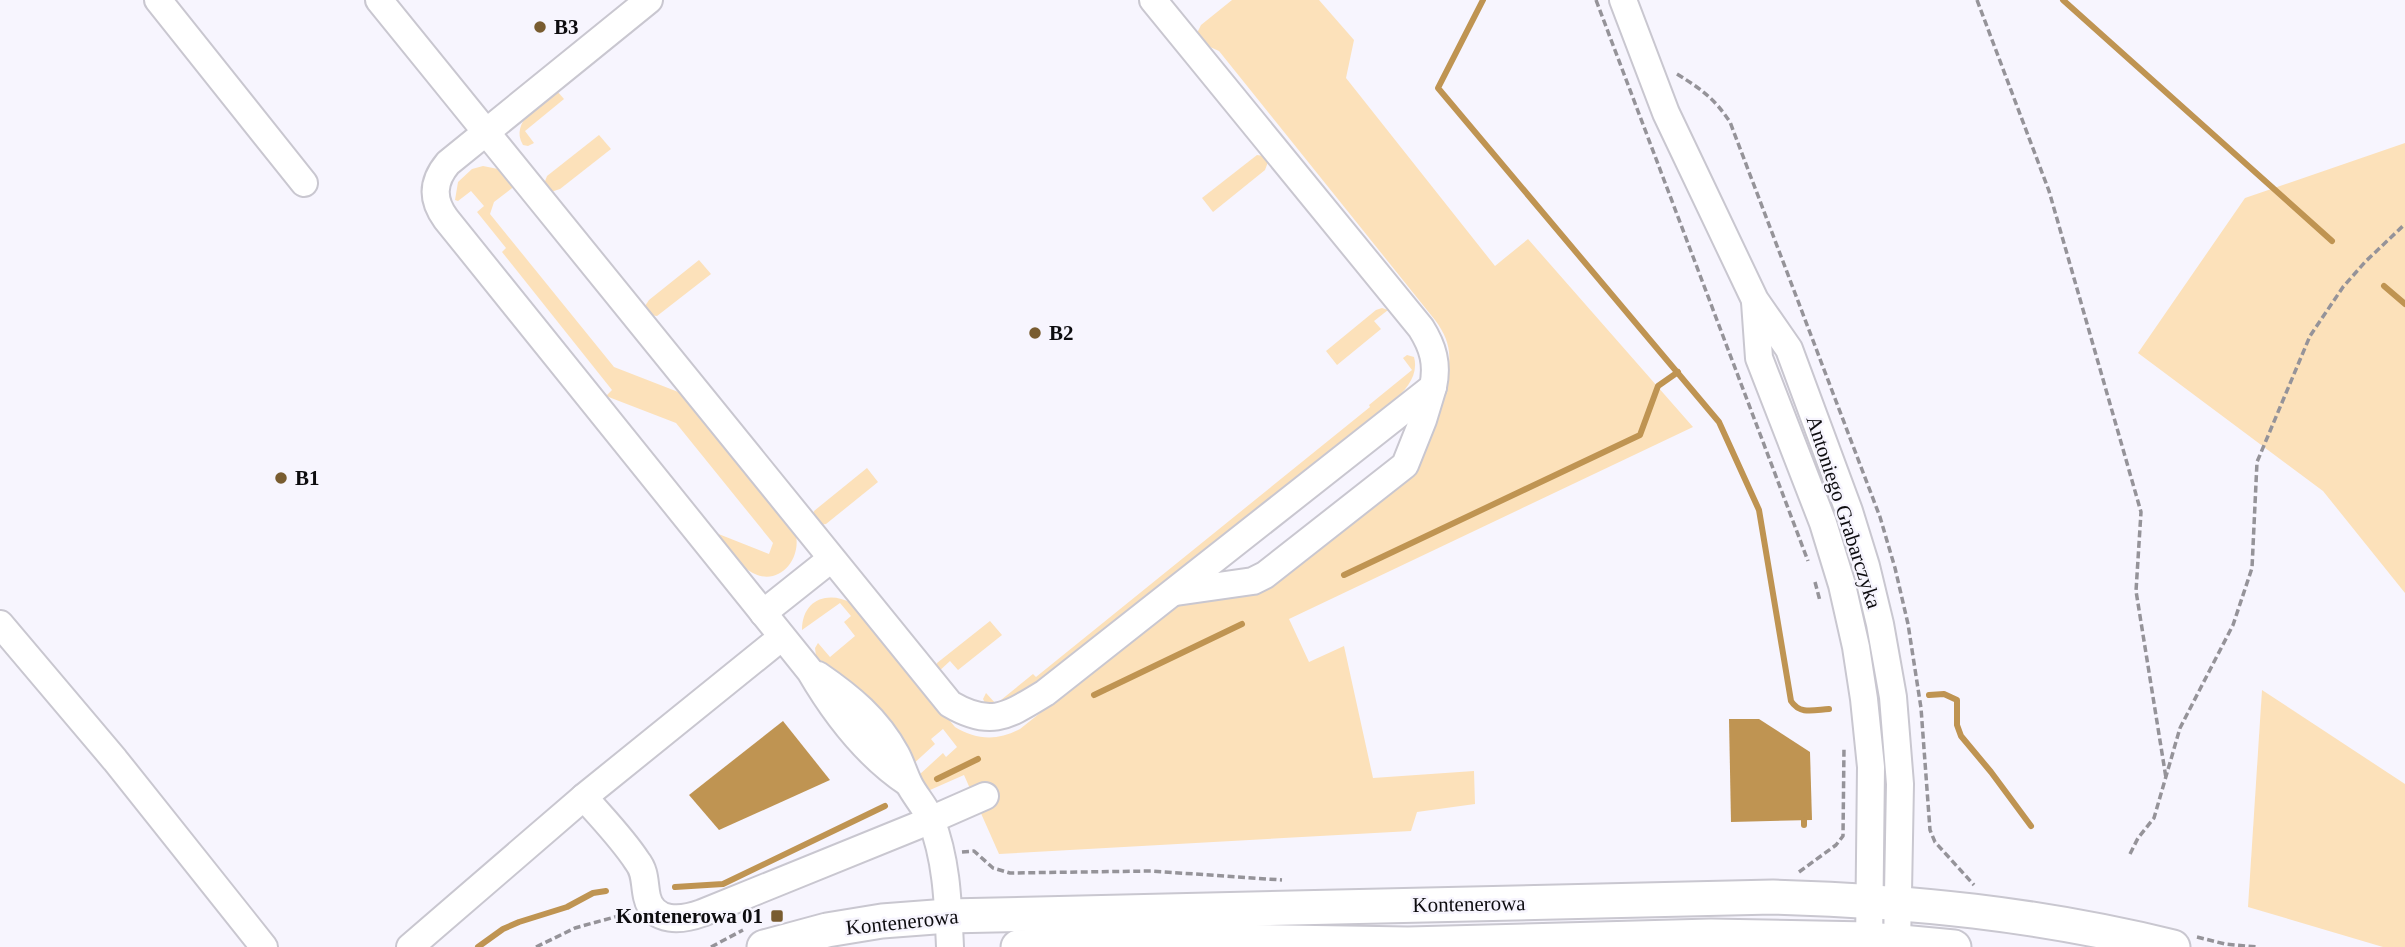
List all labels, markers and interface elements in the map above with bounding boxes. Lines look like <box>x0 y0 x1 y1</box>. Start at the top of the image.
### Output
place label: B3 <box>554 15 579 39</box>
marker: B3 <box>532 19 548 35</box>
place label: B2 <box>1049 321 1074 345</box>
marker: B2 <box>1027 325 1043 341</box>
street label: Antoniego Grabarczyka <box>1802 413 1887 612</box>
place label: B1 <box>295 466 320 490</box>
marker: B1 <box>273 470 289 486</box>
street label: Kontenerowa <box>1412 891 1526 917</box>
place label: Kontenerowa 01 <box>616 904 763 928</box>
street label: Kontenerowa <box>844 904 960 940</box>
marker: Kontenerowa 01 <box>769 908 785 924</box>

